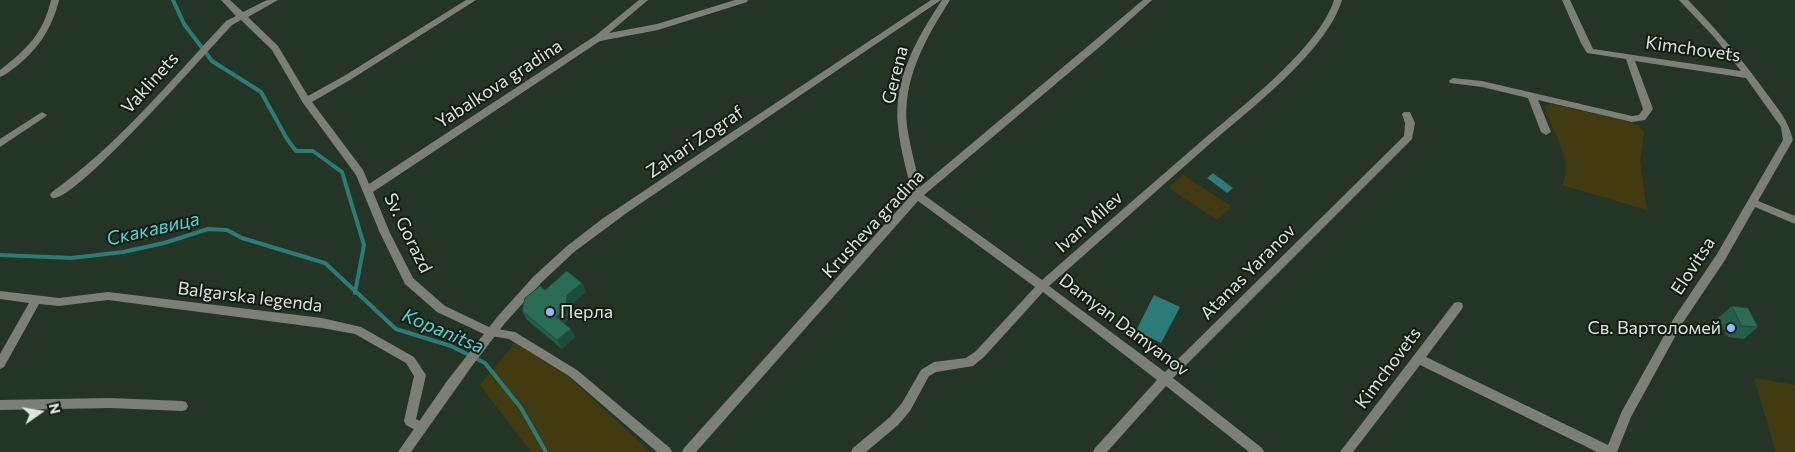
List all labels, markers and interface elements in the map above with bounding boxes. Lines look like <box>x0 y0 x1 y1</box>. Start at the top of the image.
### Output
street label: Kimchovets <box>1644 32 1742 66</box>
street label: Yabalkova gradina <box>432 35 566 133</box>
street label: Gerena <box>877 44 913 106</box>
street label: Vaklinets <box>117 48 183 118</box>
street label: Zahari Zograf <box>642 102 748 182</box>
street label: Krusheva gradina <box>817 165 929 283</box>
street label: Ivan Milev <box>1051 187 1127 257</box>
street label: Sv. Gorazd <box>379 190 437 276</box>
water label: Скакавица <box>104 207 202 251</box>
street label: Atanas Yaranov <box>1196 220 1300 324</box>
street label: Elovitsa <box>1666 233 1720 299</box>
street label: Damyan Damyanov <box>1055 269 1193 381</box>
street label: Balgarska legenda <box>176 277 324 317</box>
place label: Перла <box>560 301 613 323</box>
water label: Kopanitsa <box>399 304 487 358</box>
marker: Перла <box>544 306 556 318</box>
place label: Св. Вартоломей <box>1587 317 1721 339</box>
marker: Св. Вартоломей <box>1725 322 1737 334</box>
street label: Kimchovets <box>1351 323 1425 413</box>
north arrow <box>15 387 65 437</box>
text: N <box>46 401 65 416</box>

